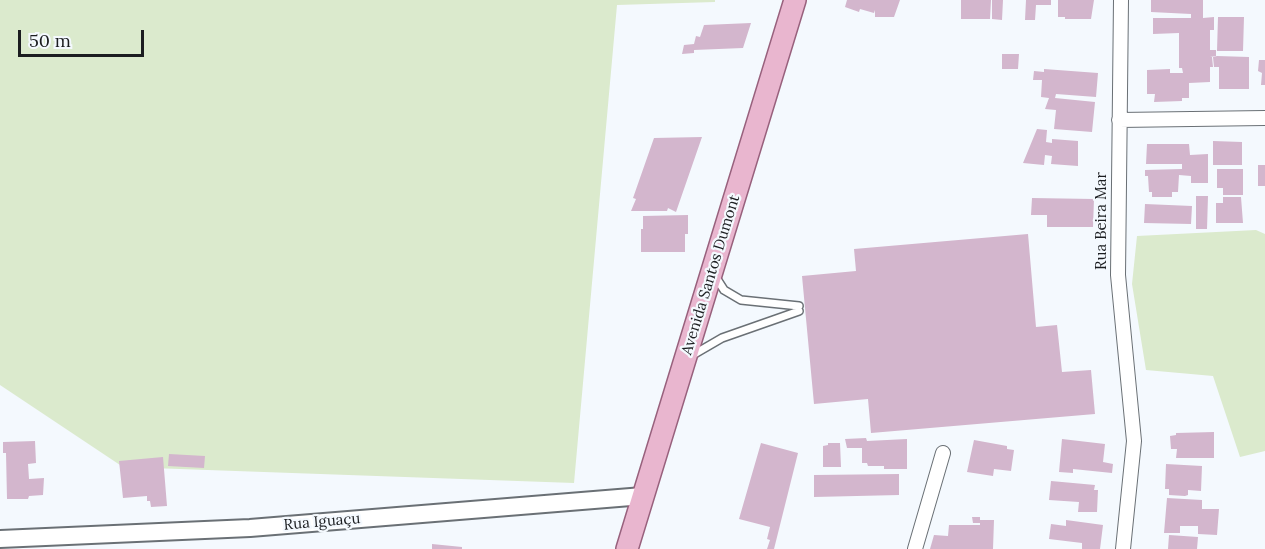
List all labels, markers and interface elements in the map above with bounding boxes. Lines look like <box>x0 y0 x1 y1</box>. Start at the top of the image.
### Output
scale bar <box>21 18 147 56</box>
text: 50 m <box>29 29 71 52</box>
street label: Rua Beira Mar <box>1093 172 1111 270</box>
street label: Avenida Santos Dumont <box>678 193 744 357</box>
street label: Rua Iguaçu <box>283 510 361 534</box>

